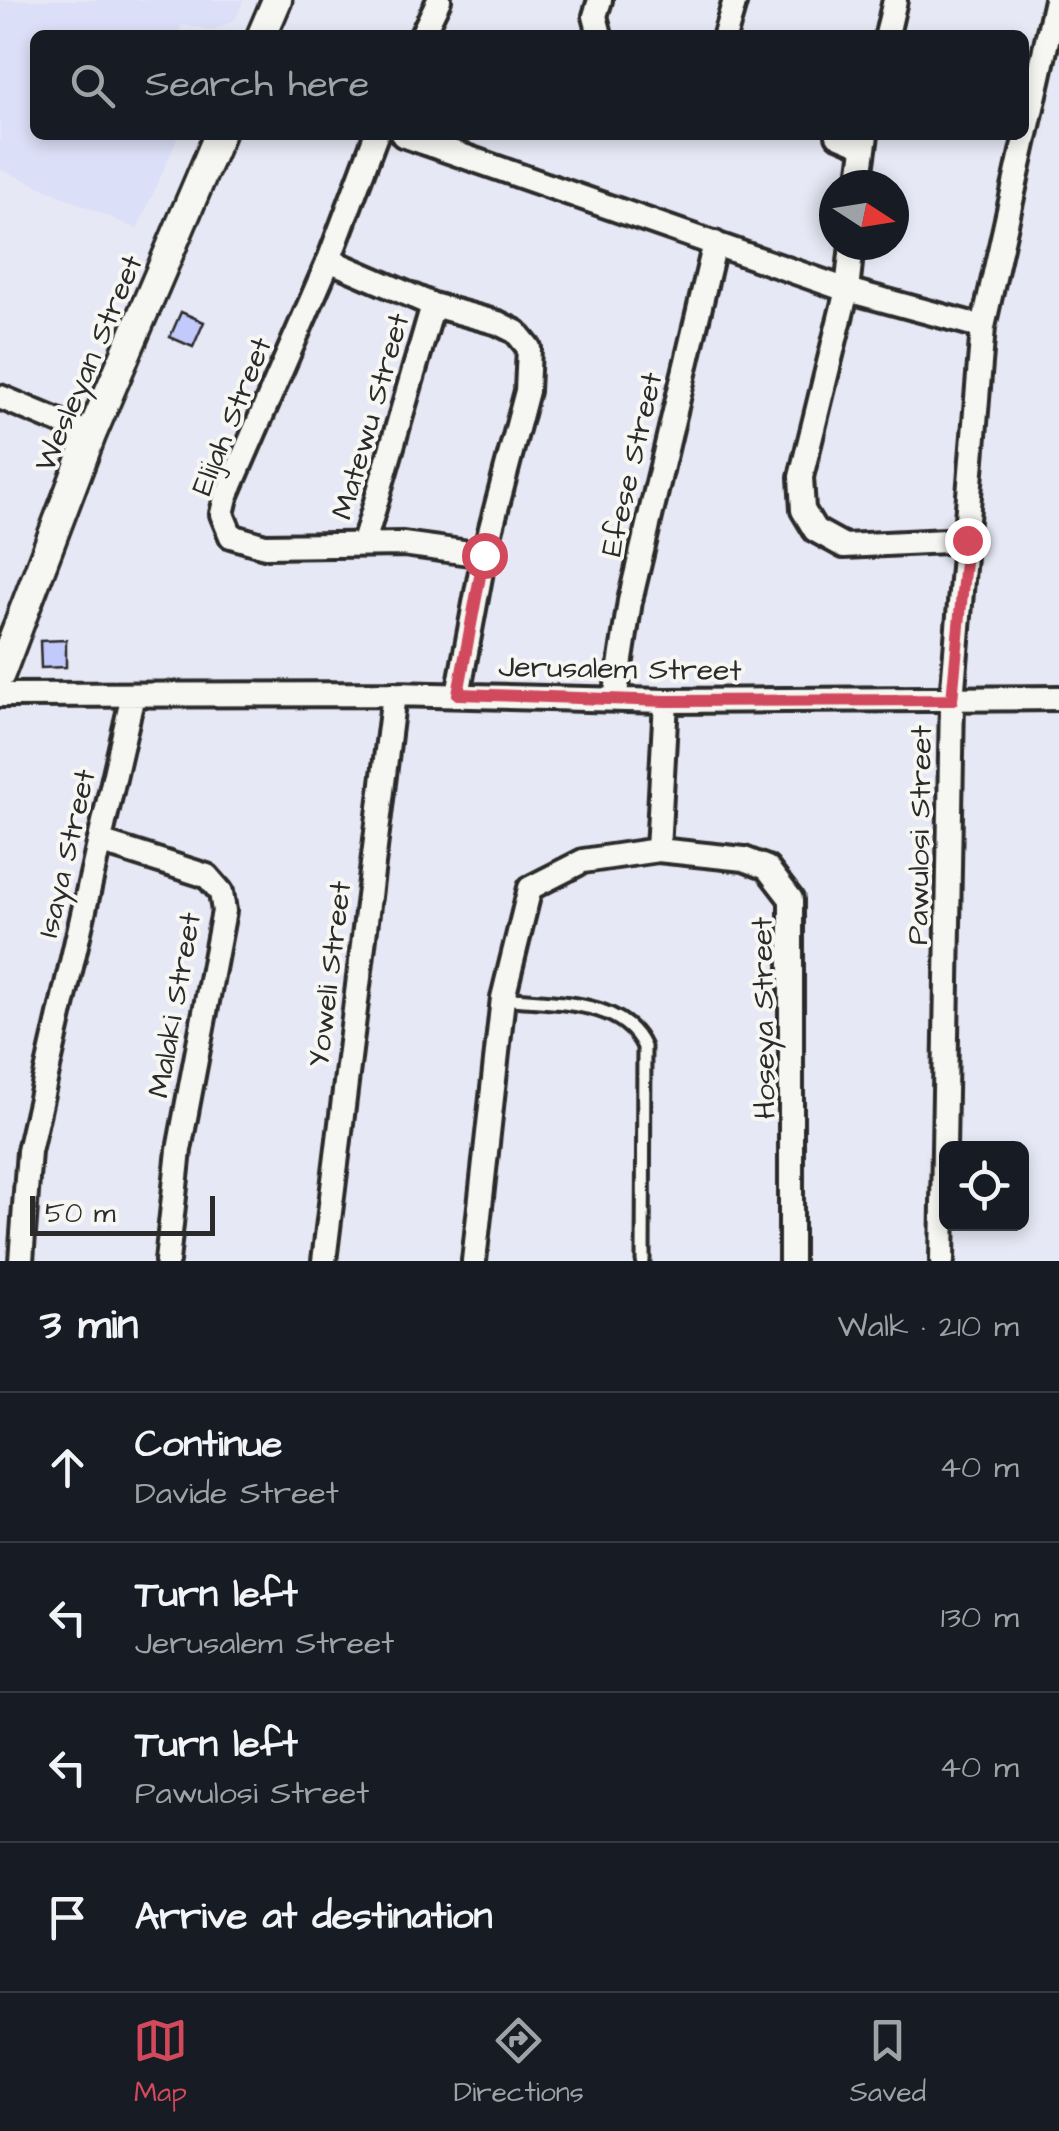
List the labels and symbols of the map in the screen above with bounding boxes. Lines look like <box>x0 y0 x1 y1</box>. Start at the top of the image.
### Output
north arrow <box>819 170 909 260</box>
street label: Wesleyan Street <box>24 249 154 479</box>
street label: Matewu Street <box>321 308 420 524</box>
street label: Elijah Street <box>181 331 283 502</box>
street label: Efese Street <box>590 368 674 560</box>
route end <box>945 518 991 564</box>
route start <box>462 533 508 579</box>
street label: Jerusalem Street <box>498 646 742 692</box>
street label: Pawulosi Street <box>897 725 943 945</box>
street label: Isaya Street <box>27 765 108 942</box>
street label: Yoweli Street <box>298 879 362 1070</box>
street label: Malaki Street <box>138 909 212 1101</box>
street label: Hoseya Street <box>741 916 788 1120</box>
scale bar <box>30 1191 215 1236</box>

